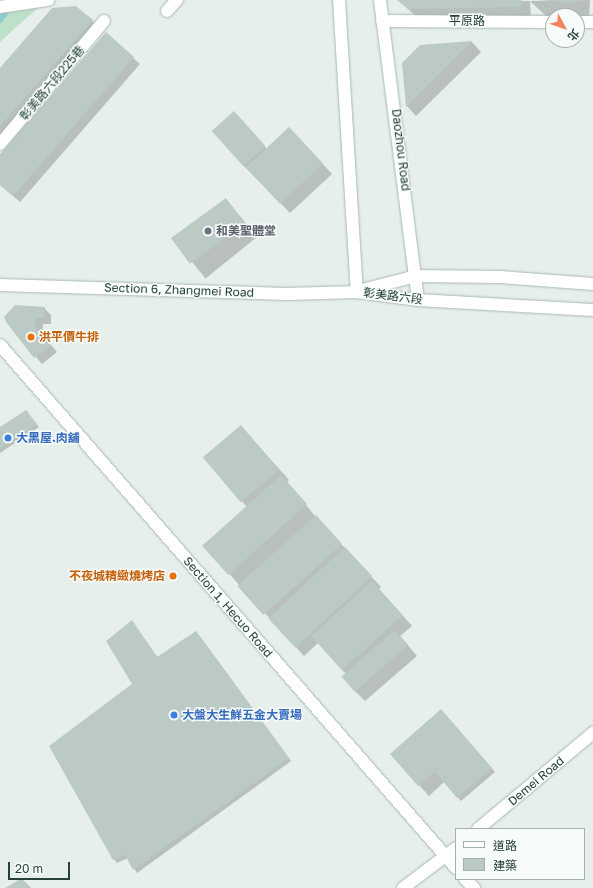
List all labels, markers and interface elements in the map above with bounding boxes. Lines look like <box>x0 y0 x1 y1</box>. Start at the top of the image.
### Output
north arrow <box>545 8 585 48</box>
street label: 平原路 <box>449 14 485 28</box>
text: 北 <box>565 27 582 44</box>
street label: 彰美路六段225巷 <box>17 43 87 123</box>
street label: Daozhou Road <box>389 108 413 192</box>
place label: 和美聖體堂 <box>216 224 276 238</box>
marker: 和美聖體堂 <box>203 226 213 236</box>
street label: Section 6, Zhangmei Road <box>104 280 254 300</box>
street label: 彰美路六段 <box>362 285 424 307</box>
place label: 洪平價牛排 <box>39 330 99 344</box>
marker: 洪平價牛排 <box>26 332 36 342</box>
place label: 大黑屋.肉舖 <box>16 431 80 445</box>
marker: 大黑屋.肉舖 <box>3 433 13 443</box>
street label: Section 1, Hecuo Road <box>180 554 276 660</box>
place label: 不夜城精緻燒烤店 <box>69 569 165 583</box>
marker: 不夜城精緻燒烤店 <box>168 571 178 581</box>
place label: 大盤大生鮮五金大賣場 <box>182 708 302 722</box>
marker: 大盤大生鮮五金大賣場 <box>169 710 179 720</box>
street label: Demei Road <box>505 753 567 809</box>
legend <box>455 828 585 880</box>
text: 道路 <box>493 838 517 853</box>
scale bar <box>10 854 72 880</box>
text: 建築 <box>493 858 517 873</box>
text: 20 m <box>15 861 43 876</box>

